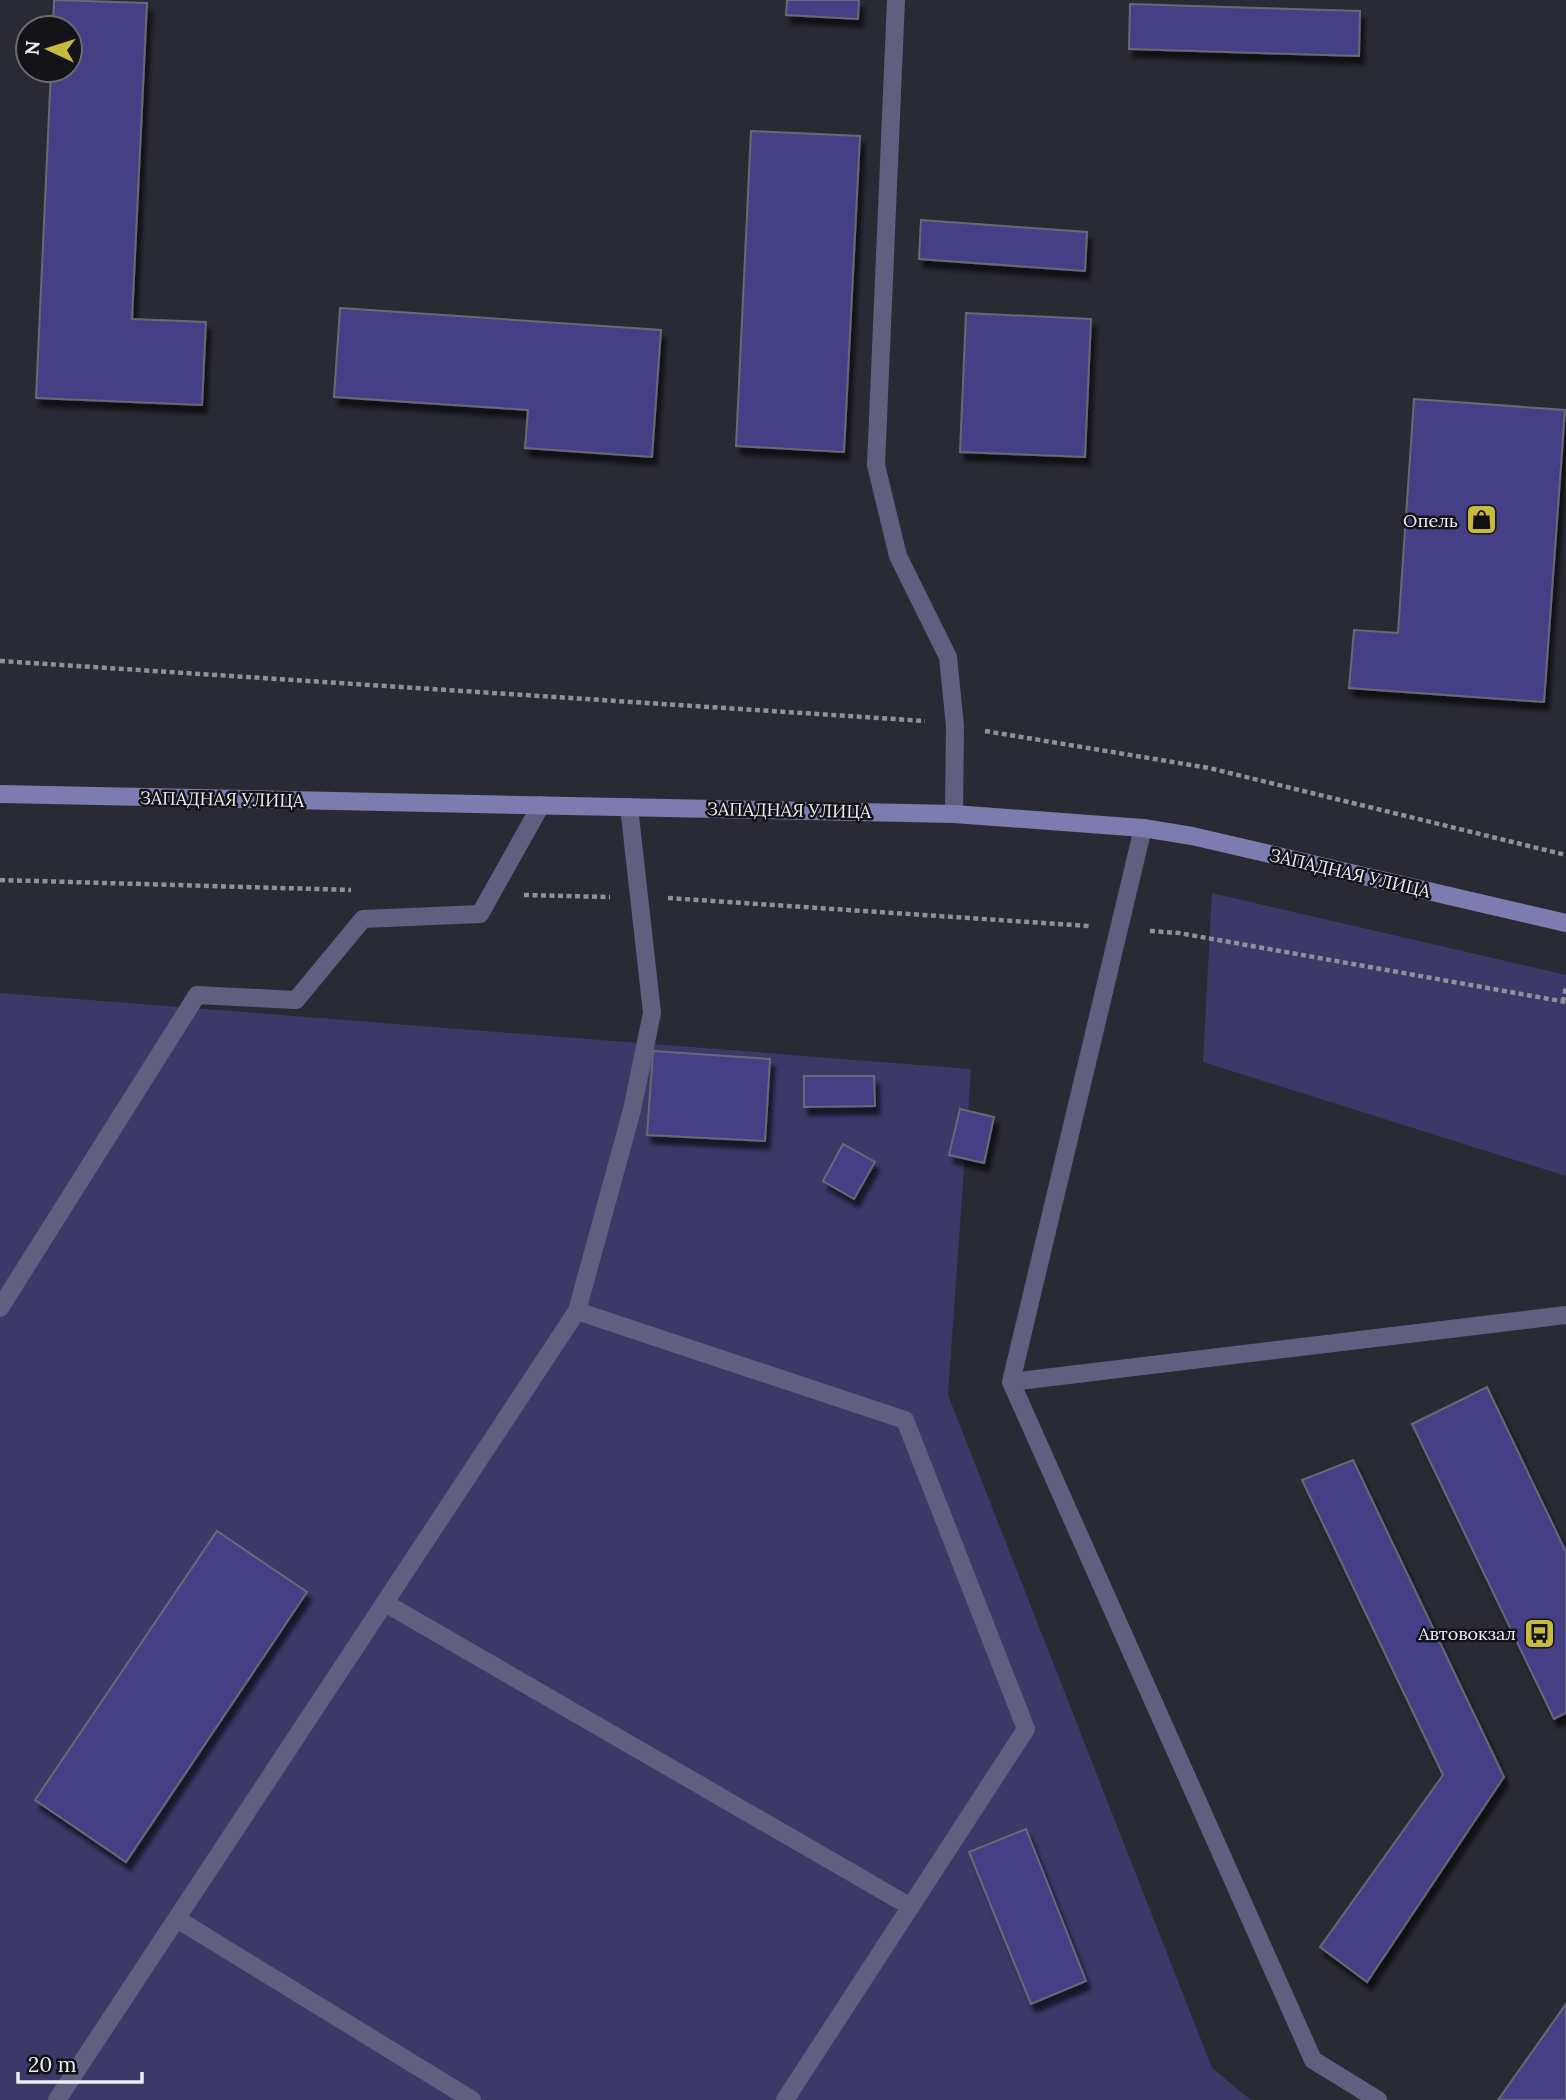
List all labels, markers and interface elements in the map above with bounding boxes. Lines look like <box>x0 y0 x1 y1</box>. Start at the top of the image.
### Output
north arrow <box>14 14 84 84</box>
text: N <box>20 39 45 56</box>
shop icon: Опель <box>1464 503 1498 537</box>
place label: Опель <box>1403 509 1458 532</box>
street label: ЗАПАДНАЯ УЛИЦА <box>140 786 305 812</box>
street label: ЗАПАДНАЯ УЛИЦА <box>707 797 872 823</box>
street label: ЗАПАДНАЯ УЛИЦА <box>1267 843 1433 903</box>
bus stop icon: Автовокзал <box>1522 1616 1556 1650</box>
place label: Автовокзал <box>1417 1622 1516 1645</box>
scale bar <box>18 2040 142 2084</box>
text: 20 m <box>28 2051 77 2078</box>

